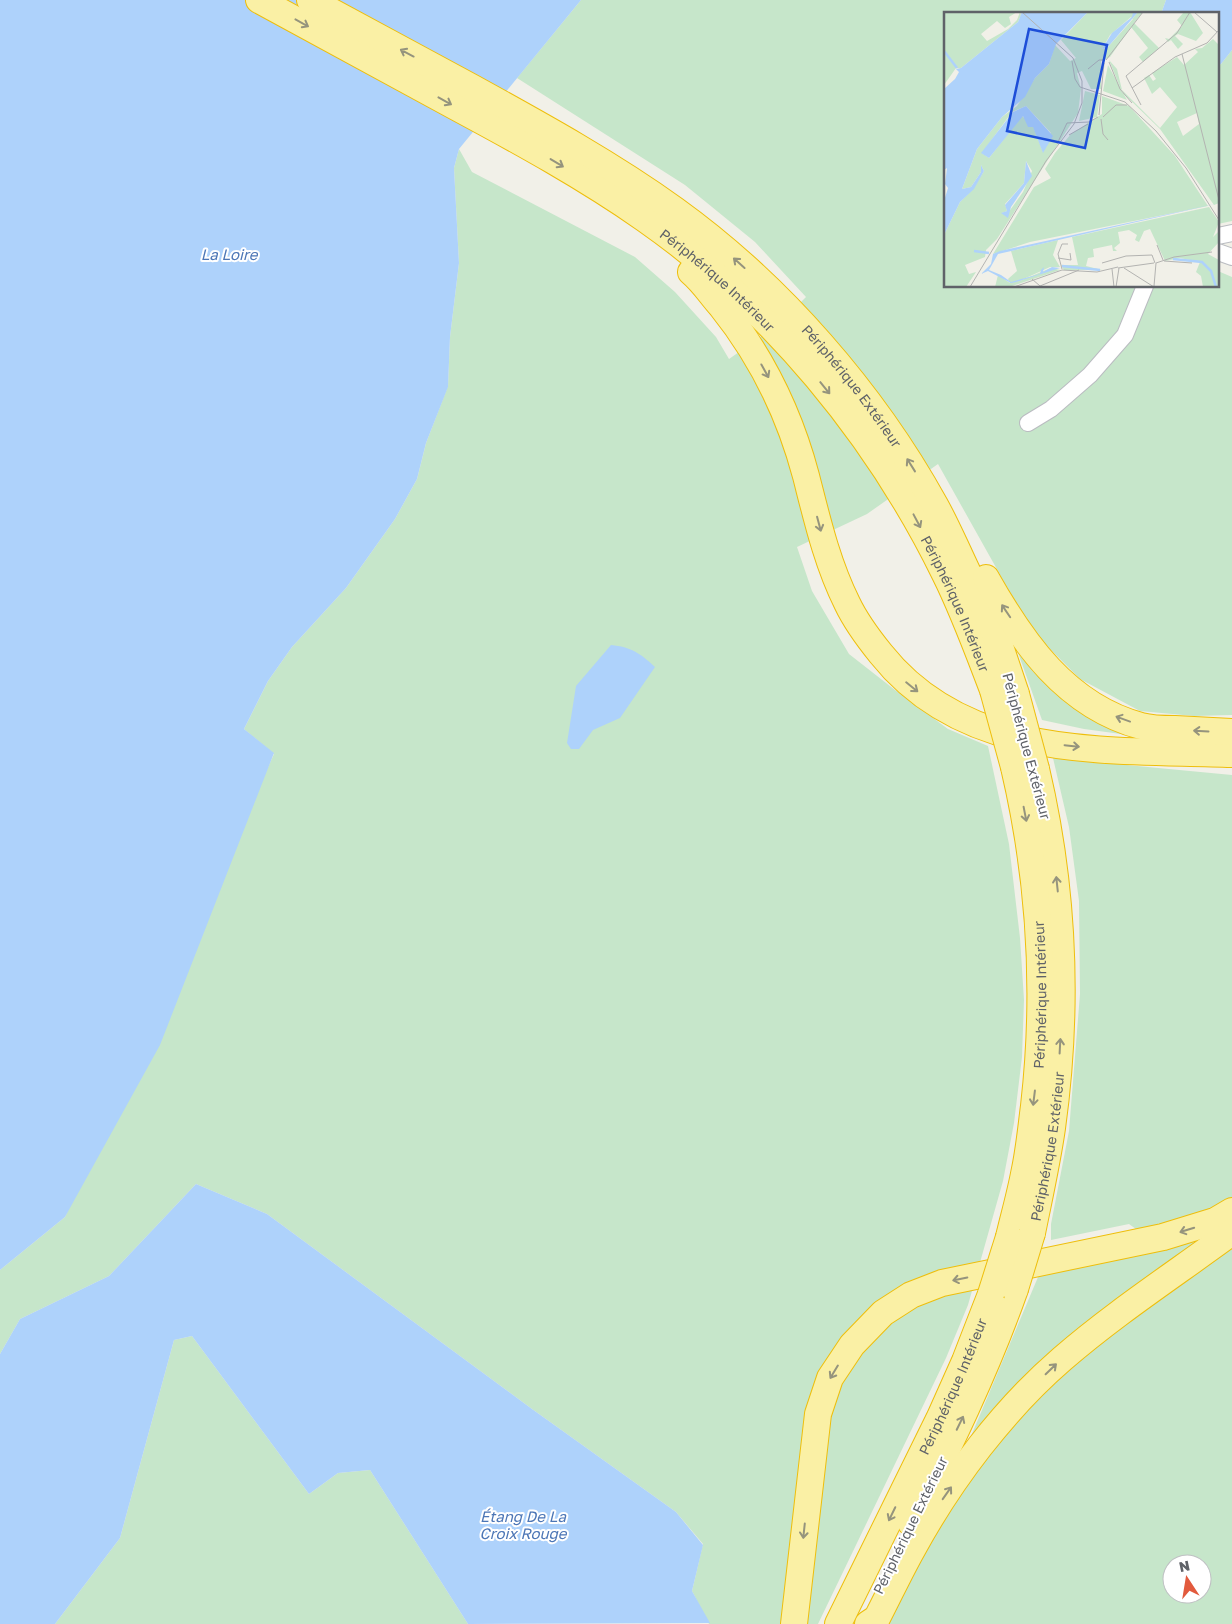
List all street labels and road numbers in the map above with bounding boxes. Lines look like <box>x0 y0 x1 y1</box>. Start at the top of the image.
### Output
street label: Périphérique Intérieur <box>657 225 779 335</box>
street label: Périphérique Extérieur <box>799 321 906 451</box>
street label: Périphérique Intérieur <box>918 532 994 675</box>
street label: Périphérique Extérieur <box>999 671 1055 822</box>
street label: Périphérique Intérieur <box>1029 920 1049 1069</box>
street label: Périphérique Extérieur <box>1026 1070 1067 1223</box>
street label: Périphérique Intérieur <box>914 1315 990 1457</box>
street label: Périphérique Extérieur <box>869 1453 951 1597</box>

